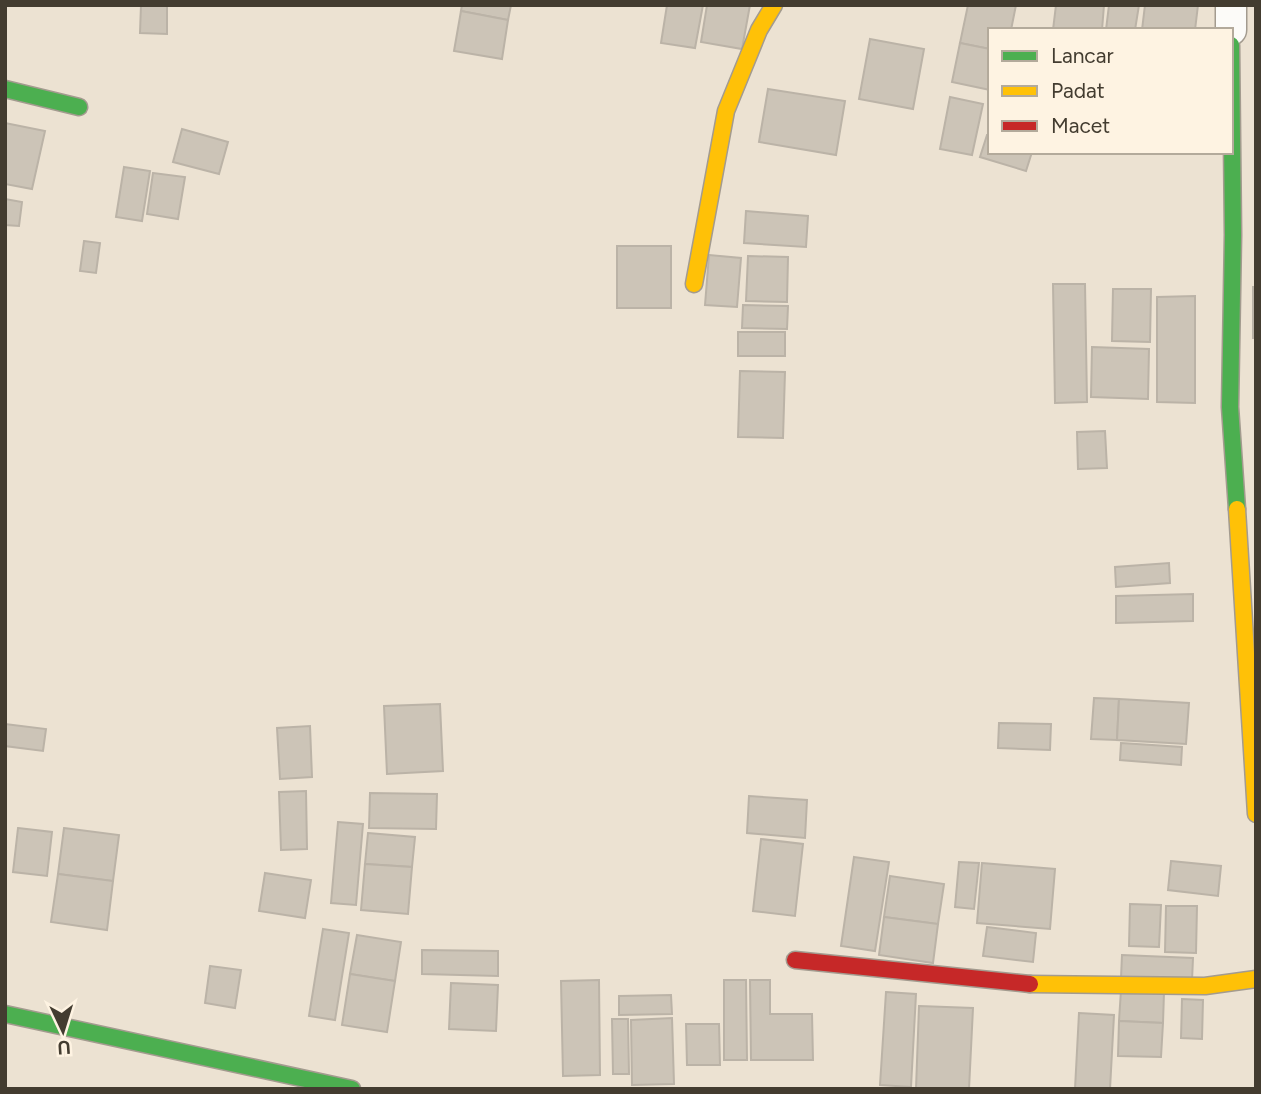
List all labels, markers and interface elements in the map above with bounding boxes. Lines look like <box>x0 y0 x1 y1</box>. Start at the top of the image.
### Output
legend <box>988 28 1233 154</box>
text: Lancar <box>1051 43 1114 68</box>
text: Padat <box>1051 78 1105 103</box>
text: Macet <box>1051 113 1110 138</box>
north arrow <box>28 996 98 1066</box>
text: U <box>57 1036 72 1059</box>

